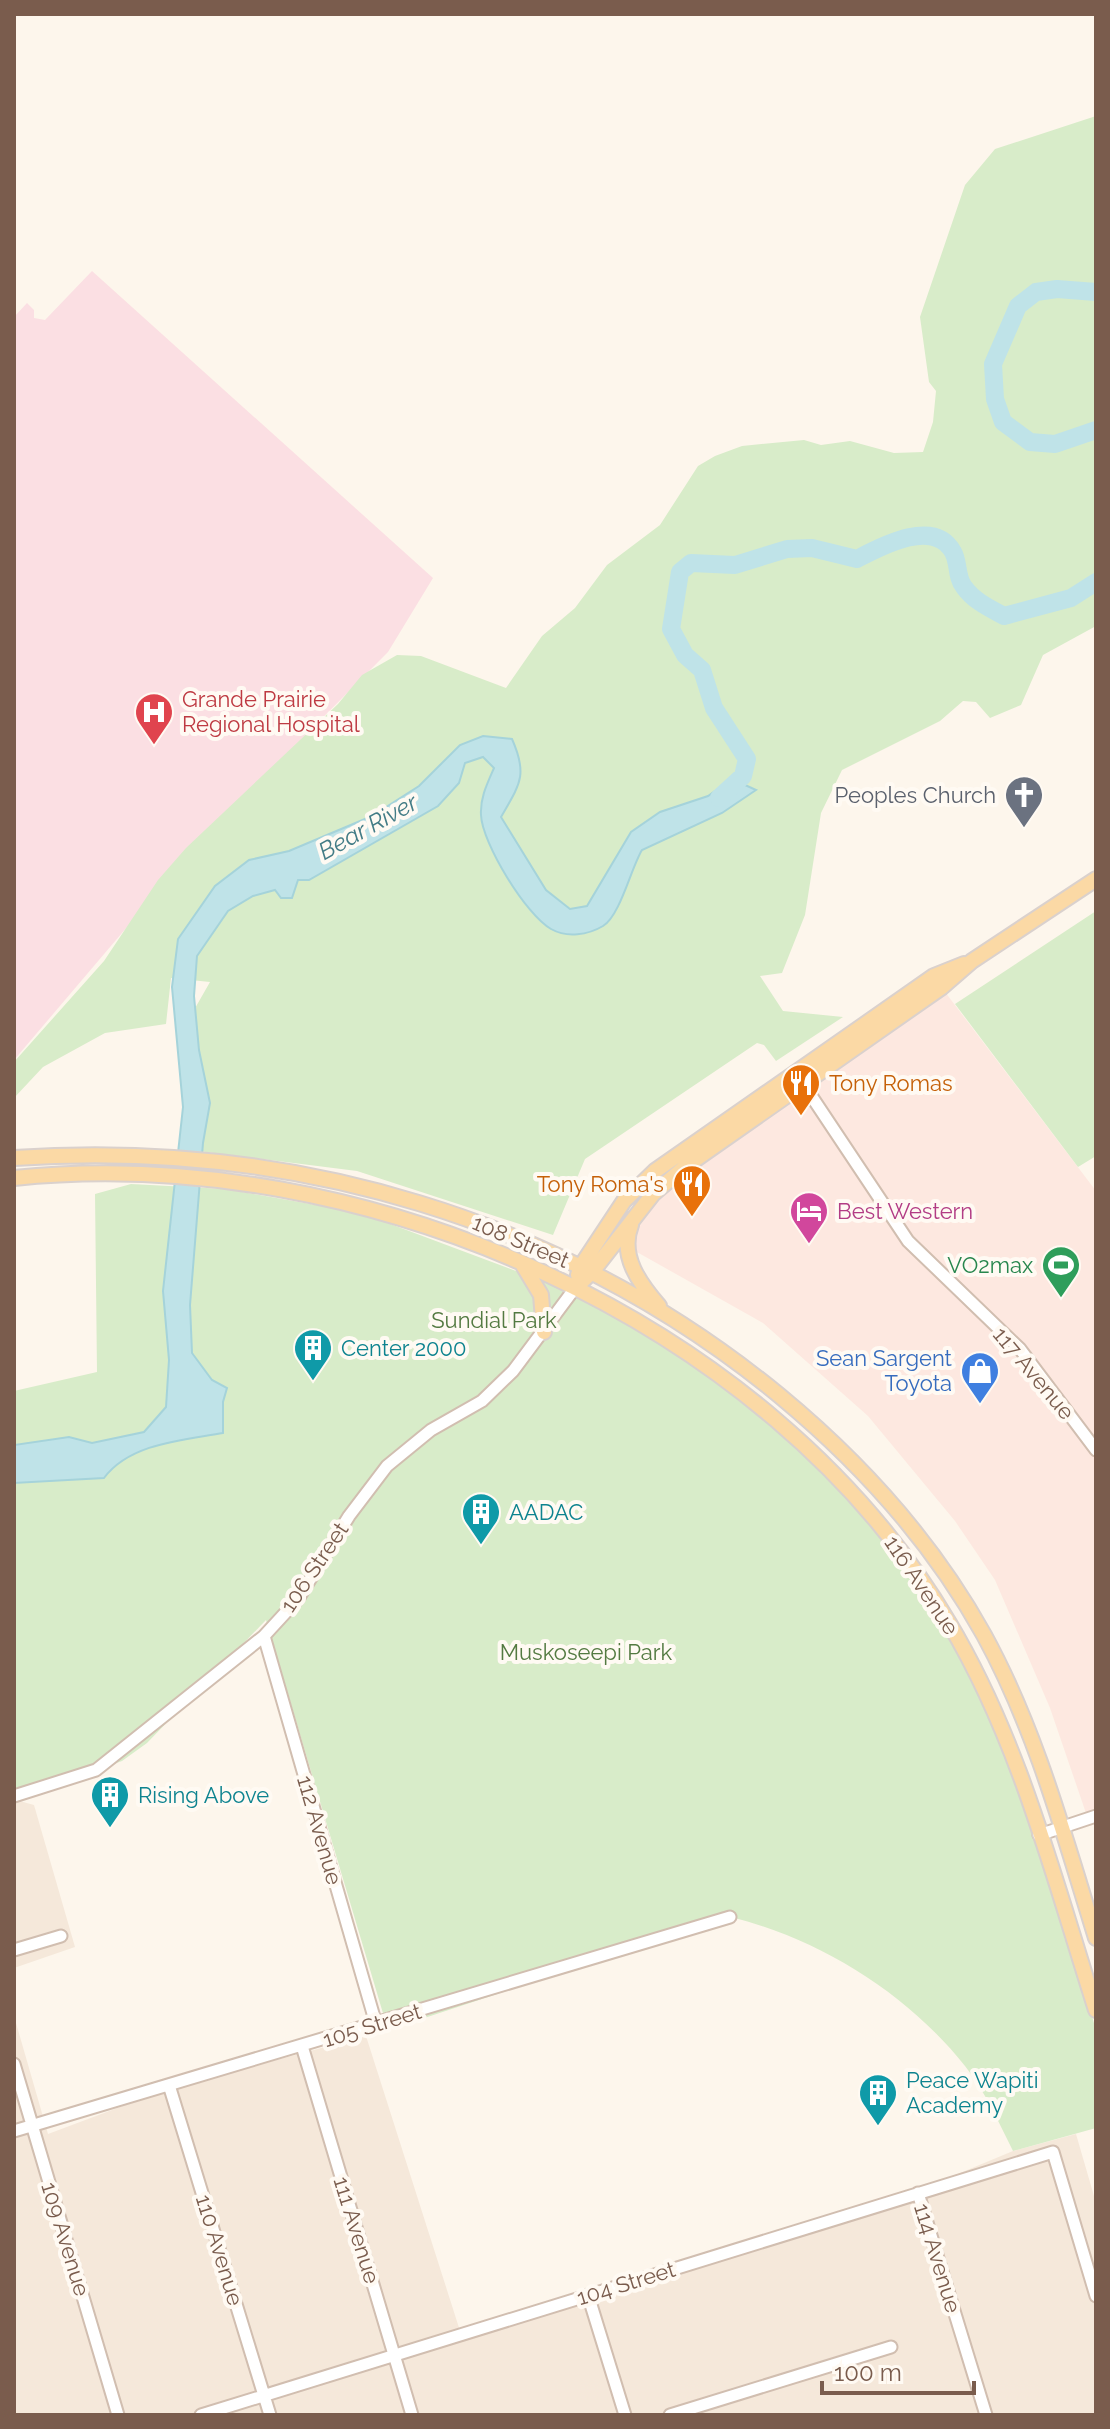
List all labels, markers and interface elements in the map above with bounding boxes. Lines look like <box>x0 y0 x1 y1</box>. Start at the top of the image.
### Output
place label: Grande Prairie Regional Hospital <box>182 686 360 737</box>
hospital icon: Grande Prairie Regional Hospital <box>133 691 175 746</box>
church icon: Peoples Church <box>1003 774 1045 829</box>
place label: Peoples Church <box>835 782 996 808</box>
water label: Bear River <box>313 787 423 866</box>
restaurant icon: Tony Romas <box>780 1062 822 1117</box>
place label: Tony Romas <box>829 1070 953 1096</box>
restaurant icon: Tony Roma's <box>671 1163 713 1218</box>
place label: Tony Roma's <box>537 1171 664 1197</box>
hotel icon: Best Western <box>788 1190 830 1245</box>
place label: Best Western <box>837 1198 973 1224</box>
street label: 108 Street <box>469 1209 574 1273</box>
sports icon: VO2max <box>1040 1244 1082 1299</box>
place label: VO2max <box>947 1252 1033 1278</box>
park label: Sundial Park <box>431 1307 557 1333</box>
street label: 117 Avenue <box>988 1322 1080 1425</box>
building icon: Center 2000 <box>292 1327 334 1382</box>
place label: Center 2000 <box>341 1335 467 1361</box>
place label: Sean Sargent Toyota <box>816 1345 953 1396</box>
shop icon: Sean Sargent Toyota <box>959 1350 1001 1405</box>
building icon: AADAC <box>460 1491 502 1546</box>
place label: AADAC <box>509 1499 583 1525</box>
street label: 106 Street <box>274 1517 354 1617</box>
street label: 116 Avenue <box>879 1530 965 1640</box>
park label: Muskoseepi Park <box>500 1639 673 1665</box>
street label: 112 Avenue <box>292 1772 348 1888</box>
building icon: Rising Above <box>89 1774 131 1829</box>
place label: Rising Above <box>138 1782 269 1808</box>
street label: 105 Street <box>320 1998 425 2052</box>
place label: Peace Wapiti Academy <box>906 2067 1038 2118</box>
building icon: Peace Wapiti Academy <box>857 2072 899 2127</box>
street label: 111 Avenue <box>328 2173 386 2287</box>
street label: 109 Avenue <box>36 2179 96 2299</box>
street label: 110 Avenue <box>191 2191 249 2309</box>
street label: 114 Avenue <box>909 2200 967 2316</box>
street label: 104 Street <box>574 2256 679 2310</box>
scale bar <box>822 2345 974 2395</box>
text: 100 m <box>834 2358 902 2387</box>

